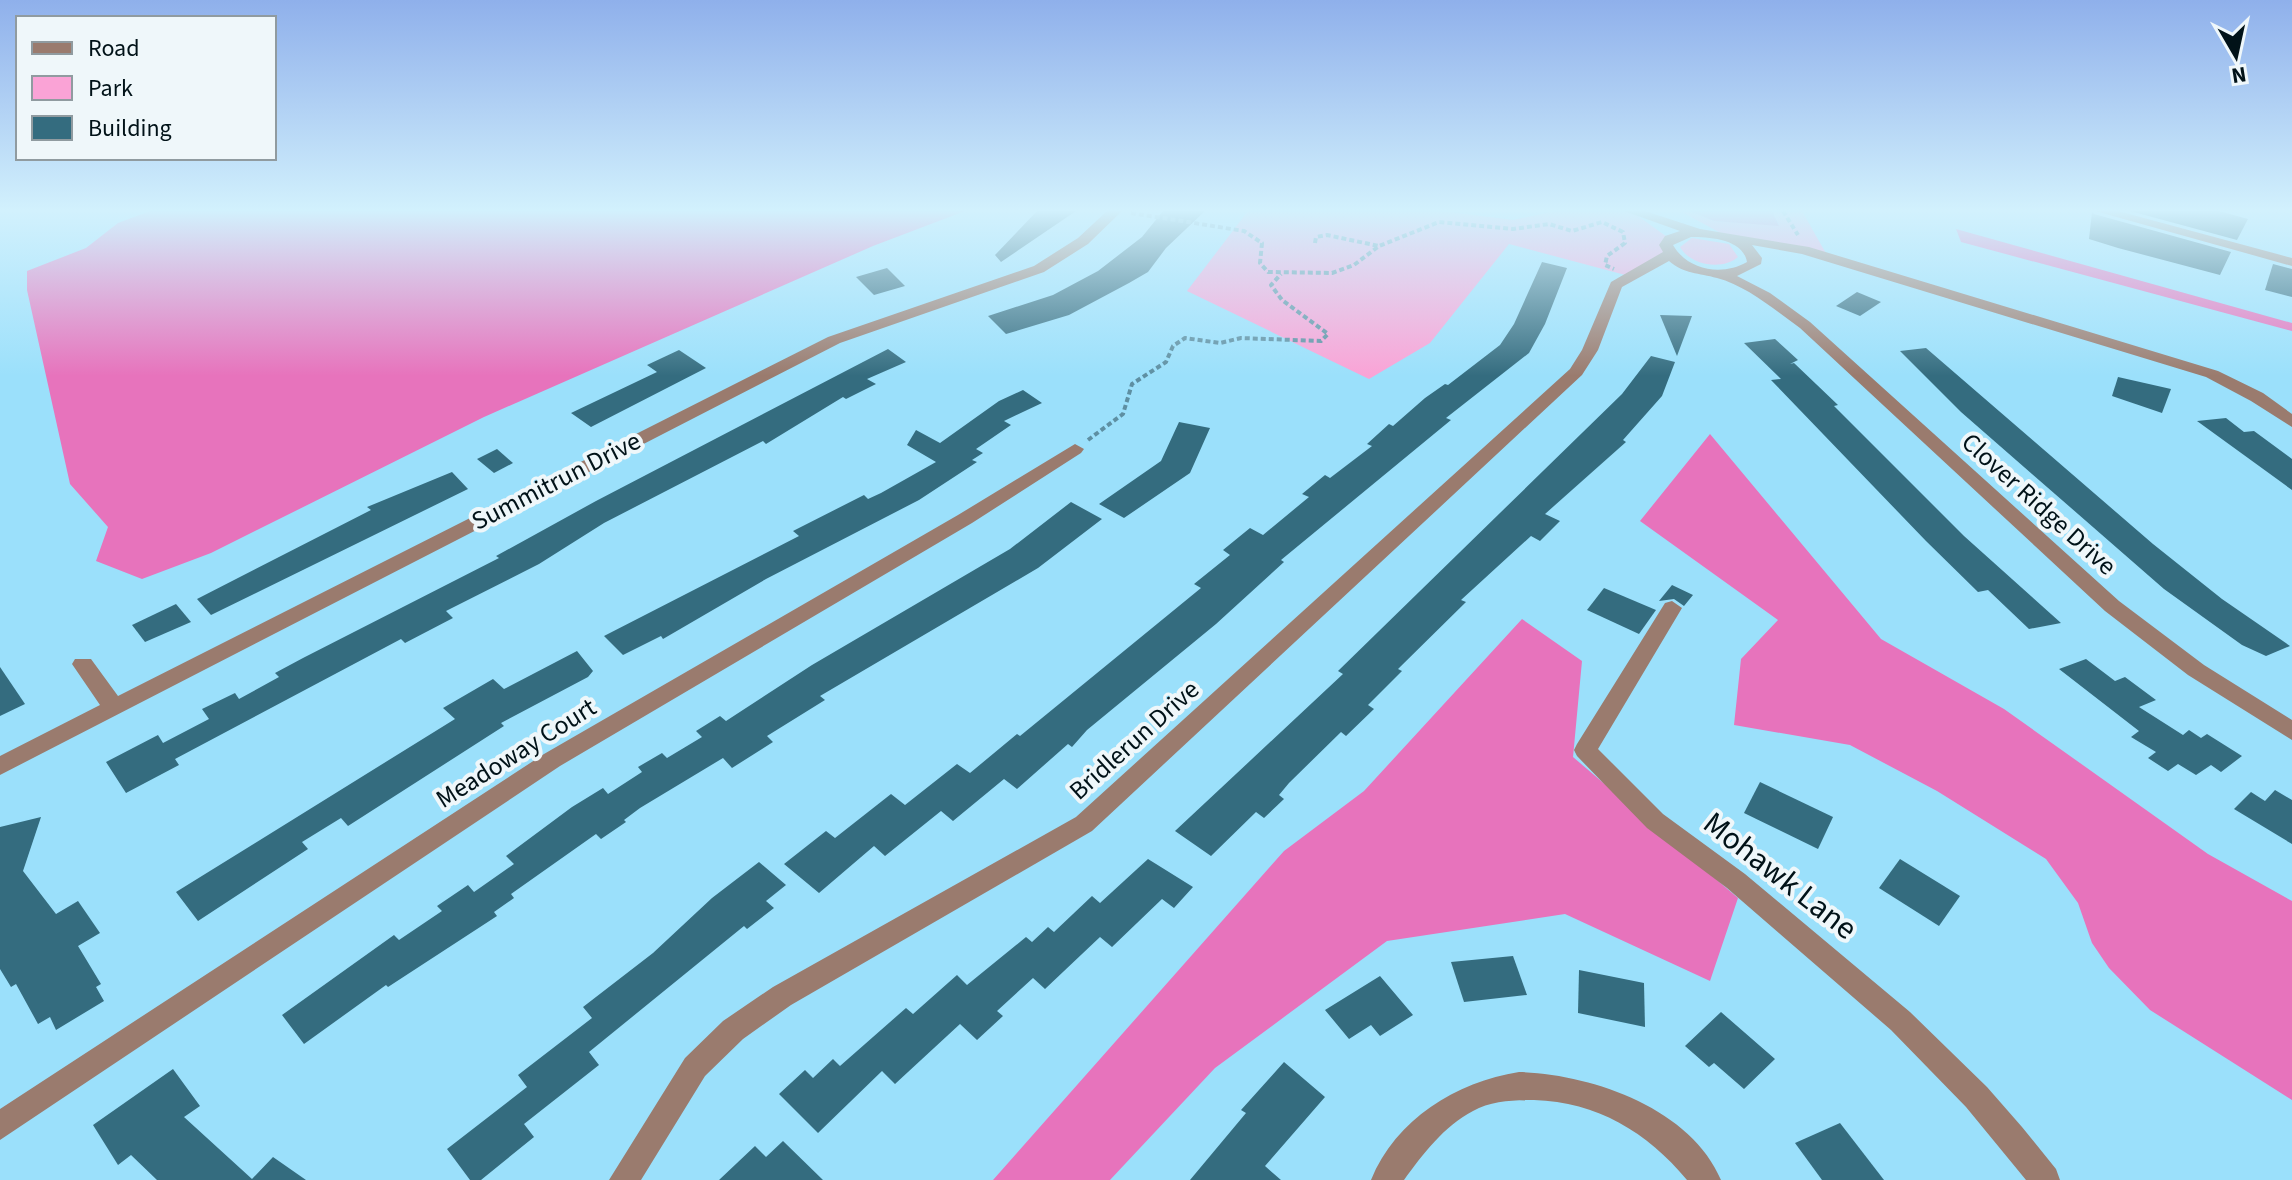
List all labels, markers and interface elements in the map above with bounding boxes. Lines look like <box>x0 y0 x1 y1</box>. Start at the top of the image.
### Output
legend <box>16 16 276 160</box>
north arrow <box>2196 16 2276 96</box>
text: Road <box>88 31 140 66</box>
text: N <box>2229 58 2249 92</box>
text: Park <box>88 71 133 106</box>
text: Building <box>88 111 172 146</box>
street label: Summitrun Drive <box>465 422 647 540</box>
street label: Clover Ridge Drive <box>1953 424 2125 584</box>
street label: Bridlerun Drive <box>1061 672 1207 808</box>
street label: Meadoway Court <box>429 689 603 817</box>
street label: Mohawk Lane <box>1693 801 1867 951</box>

